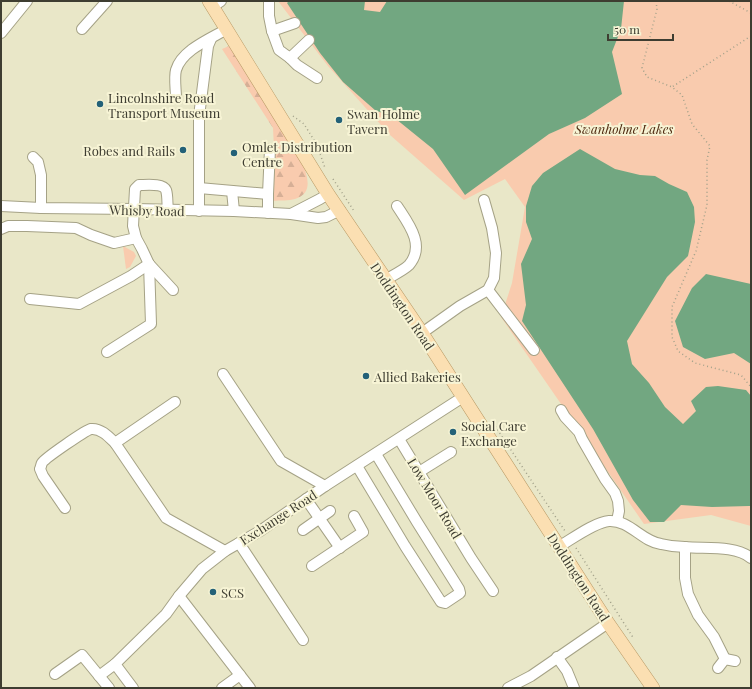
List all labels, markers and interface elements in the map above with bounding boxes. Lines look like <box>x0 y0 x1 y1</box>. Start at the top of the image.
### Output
scale bar <box>608 16 673 42</box>
text: 50 m <box>614 21 640 37</box>
place label: Lincolnshire Road Transport Museum <box>108 89 221 121</box>
marker: Lincolnshire Road Transport Museum <box>95 99 105 109</box>
place label: Swan Holme Tavern <box>347 105 420 137</box>
marker: Swan Holme Tavern <box>334 115 344 125</box>
park label: Swanholme Lakes <box>574 120 673 137</box>
place label: Omlet Distribution Centre <box>242 138 353 170</box>
place label: Robes and Rails <box>83 142 175 159</box>
marker: Robes and Rails <box>178 145 188 155</box>
marker: Omlet Distribution Centre <box>229 148 239 158</box>
street label: Whisby Road <box>108 201 185 219</box>
street label: Doddington Road <box>367 259 439 353</box>
place label: Allied Bakeries <box>373 368 461 385</box>
marker: Allied Bakeries <box>361 371 371 381</box>
place label: Social Care Exchange <box>461 417 527 449</box>
marker: Social Care Exchange <box>448 427 458 437</box>
street label: Low Moor Road <box>404 455 466 542</box>
street label: Exchange Road <box>236 485 320 548</box>
street label: Doddington Road <box>544 530 614 625</box>
place label: SCS <box>221 584 244 601</box>
marker: SCS <box>208 587 218 597</box>

